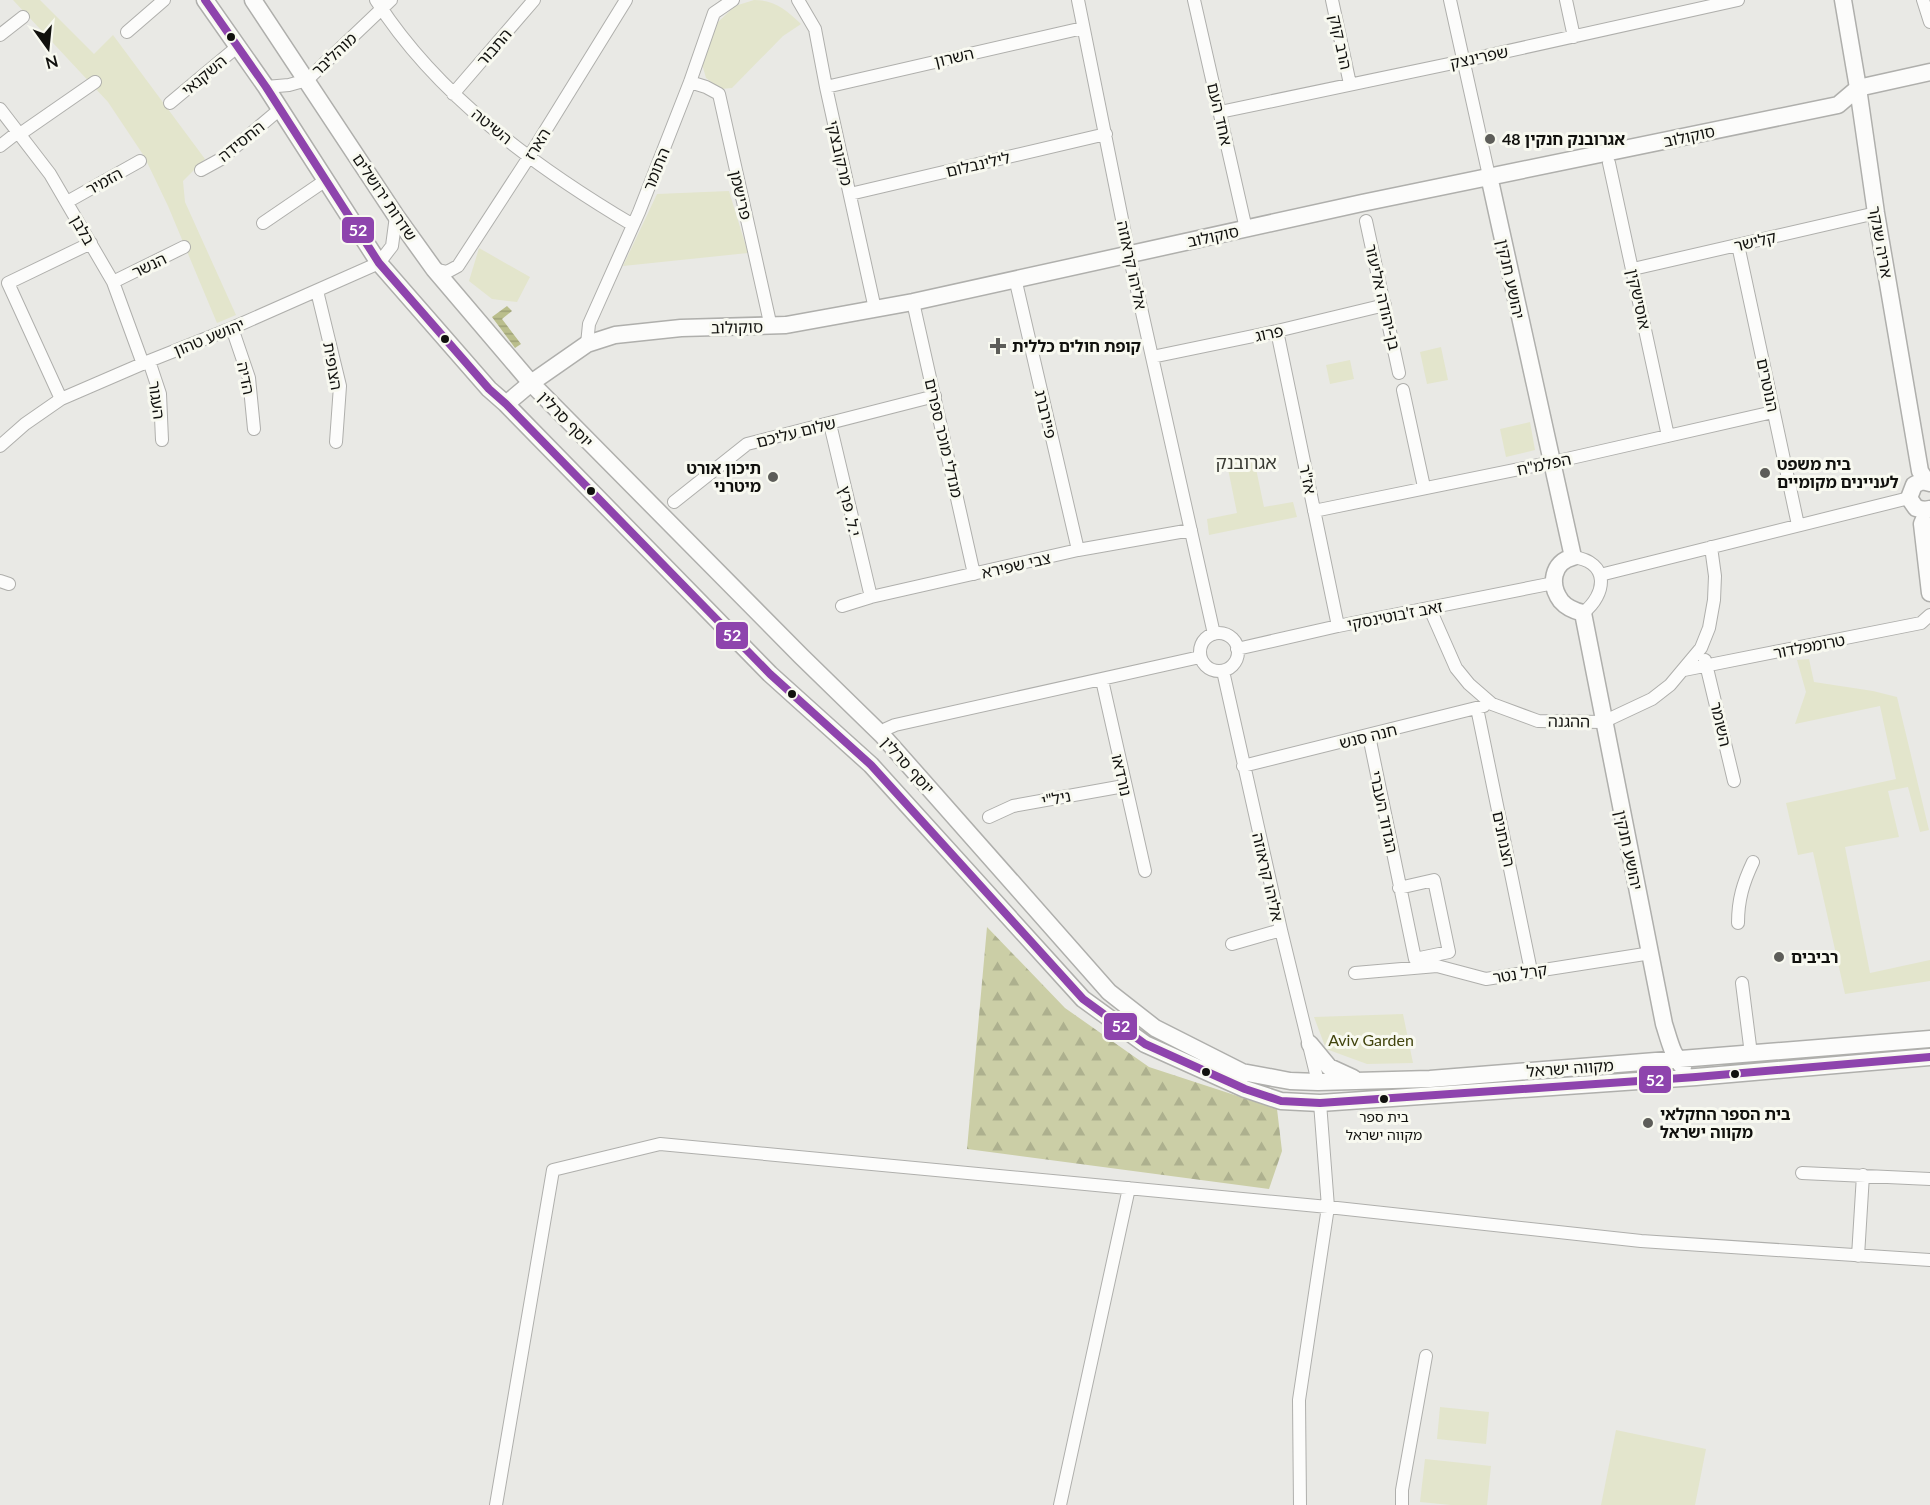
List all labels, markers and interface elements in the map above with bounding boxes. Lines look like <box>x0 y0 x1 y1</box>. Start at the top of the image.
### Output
street label: הרב קוק <box>1326 13 1357 71</box>
north arrow <box>18 18 78 78</box>
street label: התבור <box>472 24 515 69</box>
street label: מוהליבר <box>307 28 360 79</box>
unlabelled marker <box>225 31 237 43</box>
street label: שפרינצק <box>1448 41 1510 72</box>
street label: השרון <box>932 43 976 70</box>
street label: השקנאי <box>178 51 230 99</box>
text: N <box>44 52 60 74</box>
street label: אחד העם <box>1204 81 1237 147</box>
street label: השיטה <box>468 104 516 148</box>
street label: החסידה <box>214 116 268 165</box>
street label: מרקובצקי <box>824 118 857 187</box>
street label: סוקולוב <box>1661 121 1716 150</box>
street label: הארז <box>520 124 554 163</box>
place label: אגרובנק חנקין 48 <box>1502 129 1625 148</box>
marker: אגרובנק חנקין 48 <box>1483 132 1497 146</box>
street label: התומר <box>638 145 673 193</box>
street label: לילינבלום <box>944 147 1012 180</box>
street label: שדרות ירושלים <box>349 150 421 244</box>
street label: הזמיר <box>82 163 125 198</box>
street label: פרישמן <box>727 168 756 221</box>
street label: אריה שנקר <box>1866 204 1897 280</box>
street label: בלבן <box>67 211 99 248</box>
line badge: 52 <box>341 216 375 244</box>
street label: אליהו קראוזה <box>1114 219 1151 311</box>
text: 52 <box>349 220 367 239</box>
street label: סוקולוב <box>1185 221 1240 250</box>
street label: קלישר <box>1732 226 1778 255</box>
street label: יהושע חנקין <box>1494 237 1529 321</box>
street label: בן-יהודה אליעזר <box>1362 242 1405 352</box>
street label: הנשר <box>128 248 169 281</box>
street label: אוסישקין <box>1624 267 1655 331</box>
street label: יהושע טהון <box>171 314 247 359</box>
street label: סוקולוב <box>711 317 763 336</box>
street label: פרוג <box>1253 320 1285 345</box>
unlabelled marker <box>439 333 451 345</box>
place label: קופת חולים כללית <box>1012 336 1142 355</box>
marker: קופת חולים כללית <box>989 337 1007 355</box>
street label: הצופית <box>320 340 347 391</box>
street label: הנוטרים <box>1754 356 1783 413</box>
street label: הדיה <box>234 360 259 396</box>
street label: מנדלי מוכר ספרים <box>922 376 967 499</box>
street label: העגור <box>145 380 170 420</box>
street label: יוסף סרלין <box>535 387 598 450</box>
street label: פיירברג <box>1032 388 1061 440</box>
street label: שלום עליכם <box>754 412 838 451</box>
street label: הפלמ"ח <box>1515 449 1573 479</box>
district label: אגרובנק <box>1215 451 1277 473</box>
place label: בית משפט לעניינים מקומיים <box>1777 454 1899 491</box>
place label: תיכון אורט מיטרני <box>686 458 761 495</box>
street label: אז"ר <box>1296 462 1321 495</box>
marker: בית משפט לעניינים מקומיים <box>1758 466 1772 480</box>
marker: תיכון אורט מיטרני <box>766 470 780 484</box>
street label: י.ל. פרץ <box>835 484 865 538</box>
unlabelled marker <box>585 485 597 497</box>
street label: צבי שפירא <box>979 547 1052 582</box>
street label: זאב ז'בוטינסקי <box>1346 596 1444 633</box>
line badge: 52 <box>715 621 749 650</box>
text: 52 <box>723 625 741 644</box>
street label: טרומפלדור <box>1771 629 1846 662</box>
unlabelled marker <box>786 688 798 700</box>
street label: השומר <box>1707 700 1736 748</box>
street label: ההגנה <box>1548 711 1590 730</box>
street label: חנה סנש <box>1337 719 1399 752</box>
street label: יוסף סרלין <box>878 732 939 797</box>
street label: נורדאו <box>1108 752 1137 798</box>
street label: הגדוד העברי <box>1367 769 1402 855</box>
street label: ניל"י <box>1040 785 1072 810</box>
street label: יהושע חנקין <box>1612 808 1647 892</box>
street label: הצנחנים <box>1489 809 1520 869</box>
street label: אליהו קראוזה <box>1249 831 1288 923</box>
place label: רביבים <box>1791 947 1838 966</box>
marker: רביבים <box>1772 950 1786 964</box>
street label: קרל נטר <box>1491 959 1549 986</box>
line badge: 52 <box>1103 1012 1138 1041</box>
text: 52 <box>1112 1016 1130 1035</box>
park label: Aviv Garden <box>1328 1030 1414 1049</box>
street label: מקווה ישראל <box>1526 1055 1614 1080</box>
line badge: 52 <box>1638 1065 1672 1094</box>
unlabelled marker <box>1200 1066 1212 1078</box>
unlabelled marker <box>1729 1068 1741 1080</box>
text: 52 <box>1646 1070 1664 1089</box>
marker: בית ספר מקווה ישראל <box>1378 1093 1390 1105</box>
place label: בית הספר החקלאי מקווה ישראל <box>1660 1104 1791 1141</box>
place label: בית ספר מקווה ישראל <box>1346 1108 1422 1143</box>
marker: בית הספר החקלאי מקווה ישראל <box>1641 1116 1655 1130</box>

